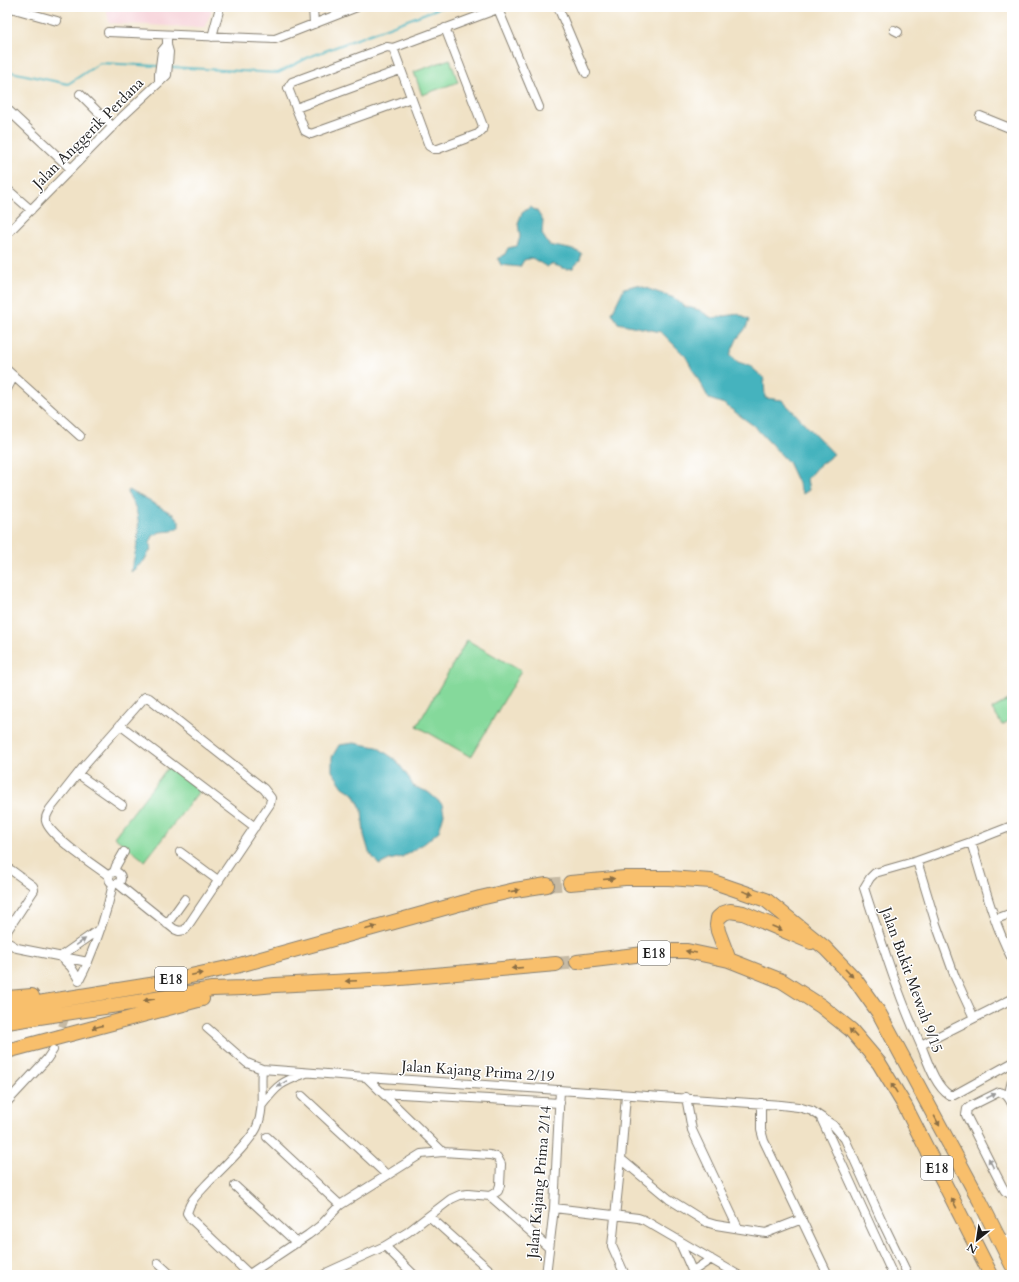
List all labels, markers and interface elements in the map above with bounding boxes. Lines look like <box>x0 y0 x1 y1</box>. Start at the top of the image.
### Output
street label: Jalan Anggerik Perdana <box>27 73 148 194</box>
one-way arrow <box>603 876 615 883</box>
one-way arrow <box>508 887 520 893</box>
one-way arrow <box>742 891 754 897</box>
street label: Jalan Bukit Mewah 9/15 <box>876 903 948 1056</box>
one-way arrow <box>365 925 377 931</box>
one-way arrow <box>771 925 783 931</box>
one-way arrow <box>75 938 86 946</box>
road number: E18 <box>638 941 670 965</box>
one-way arrow <box>685 949 697 955</box>
one-way arrow <box>511 965 523 971</box>
road number: E18 <box>155 967 187 991</box>
one-way arrow <box>844 968 854 978</box>
one-way arrow <box>191 970 203 976</box>
one-way arrow <box>345 977 357 984</box>
one-way arrow <box>143 997 155 1003</box>
one-way arrow <box>91 1024 103 1030</box>
one-way arrow <box>848 1028 858 1038</box>
street label: Jalan Kajang Prima 2/19 <box>399 1056 556 1086</box>
one-way arrow <box>277 1080 287 1088</box>
one-way arrow <box>890 1083 898 1093</box>
one-way arrow <box>985 1093 997 1099</box>
street label: Jalan Kajang Prima 2/14 <box>522 1104 556 1261</box>
one-way arrow <box>934 1116 940 1127</box>
road number: E18 <box>921 1156 953 1180</box>
one-way arrow <box>987 1158 994 1169</box>
one-way arrow <box>951 1197 958 1209</box>
north arrow <box>957 1220 997 1260</box>
text: N <box>964 1239 980 1257</box>

